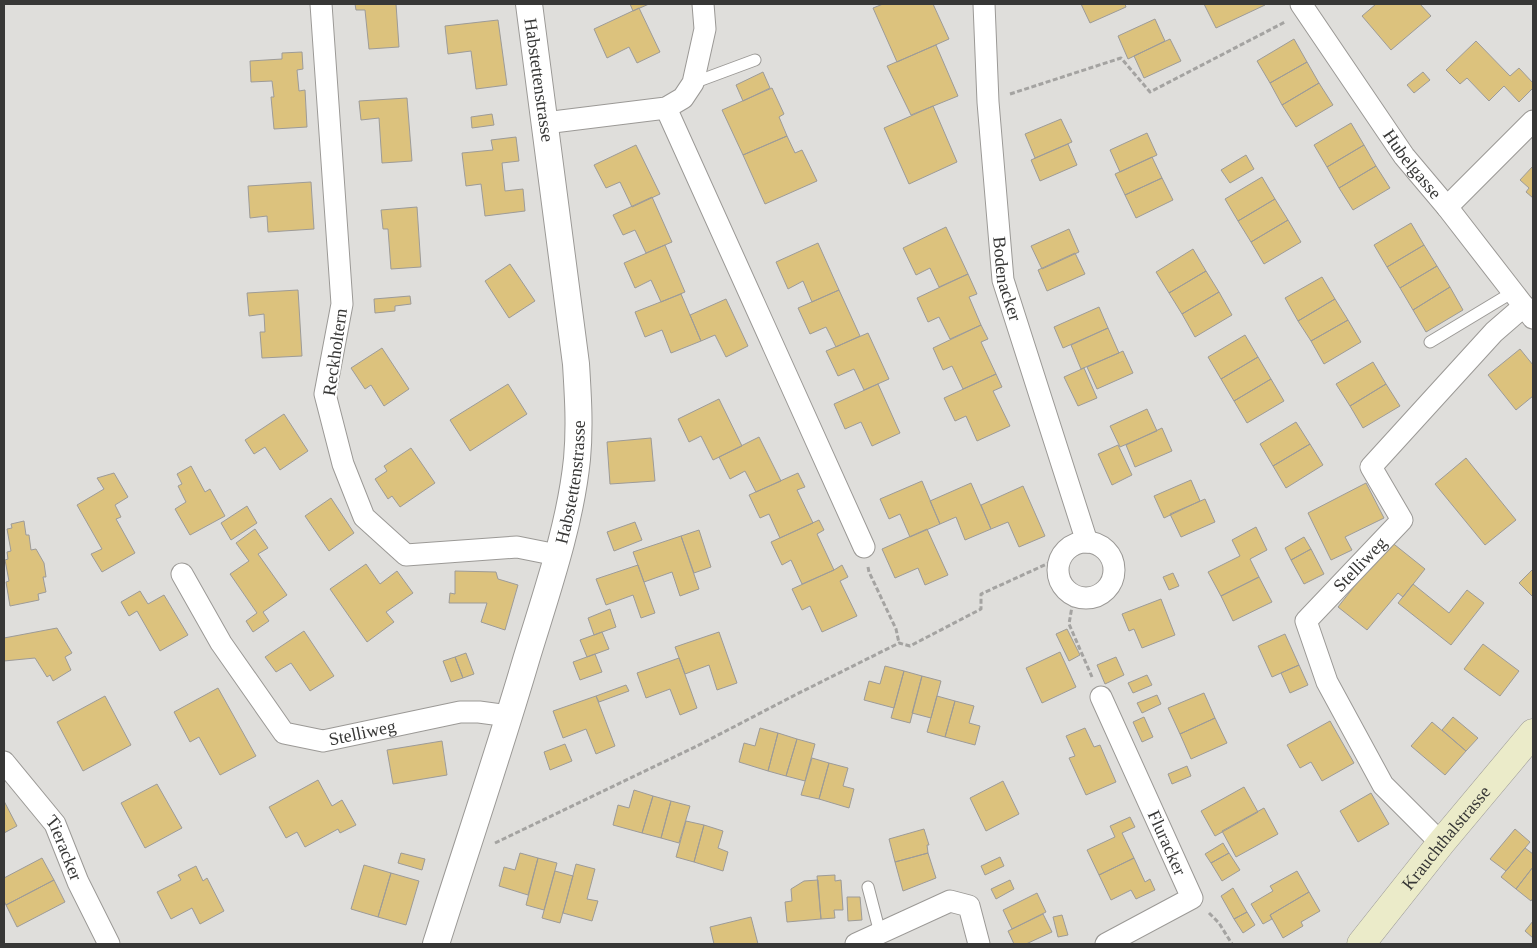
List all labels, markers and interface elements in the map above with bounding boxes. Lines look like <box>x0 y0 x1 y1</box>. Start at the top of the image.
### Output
street label: Habstettenstrasse <box>520 17 558 143</box>
street label: Hubelgasse <box>1379 125 1446 203</box>
street label: Bodenacker <box>989 236 1025 323</box>
street label: Reckholtern <box>319 307 351 397</box>
street label: Habstettenstrasse <box>551 420 589 546</box>
street label: Stelliweg <box>1329 533 1391 596</box>
street label: Stelliweg <box>327 716 398 750</box>
street label: Krauchthalstrasse <box>1398 782 1494 894</box>
street label: Fluracker <box>1144 807 1190 878</box>
street label: Tieracker <box>42 811 86 883</box>

